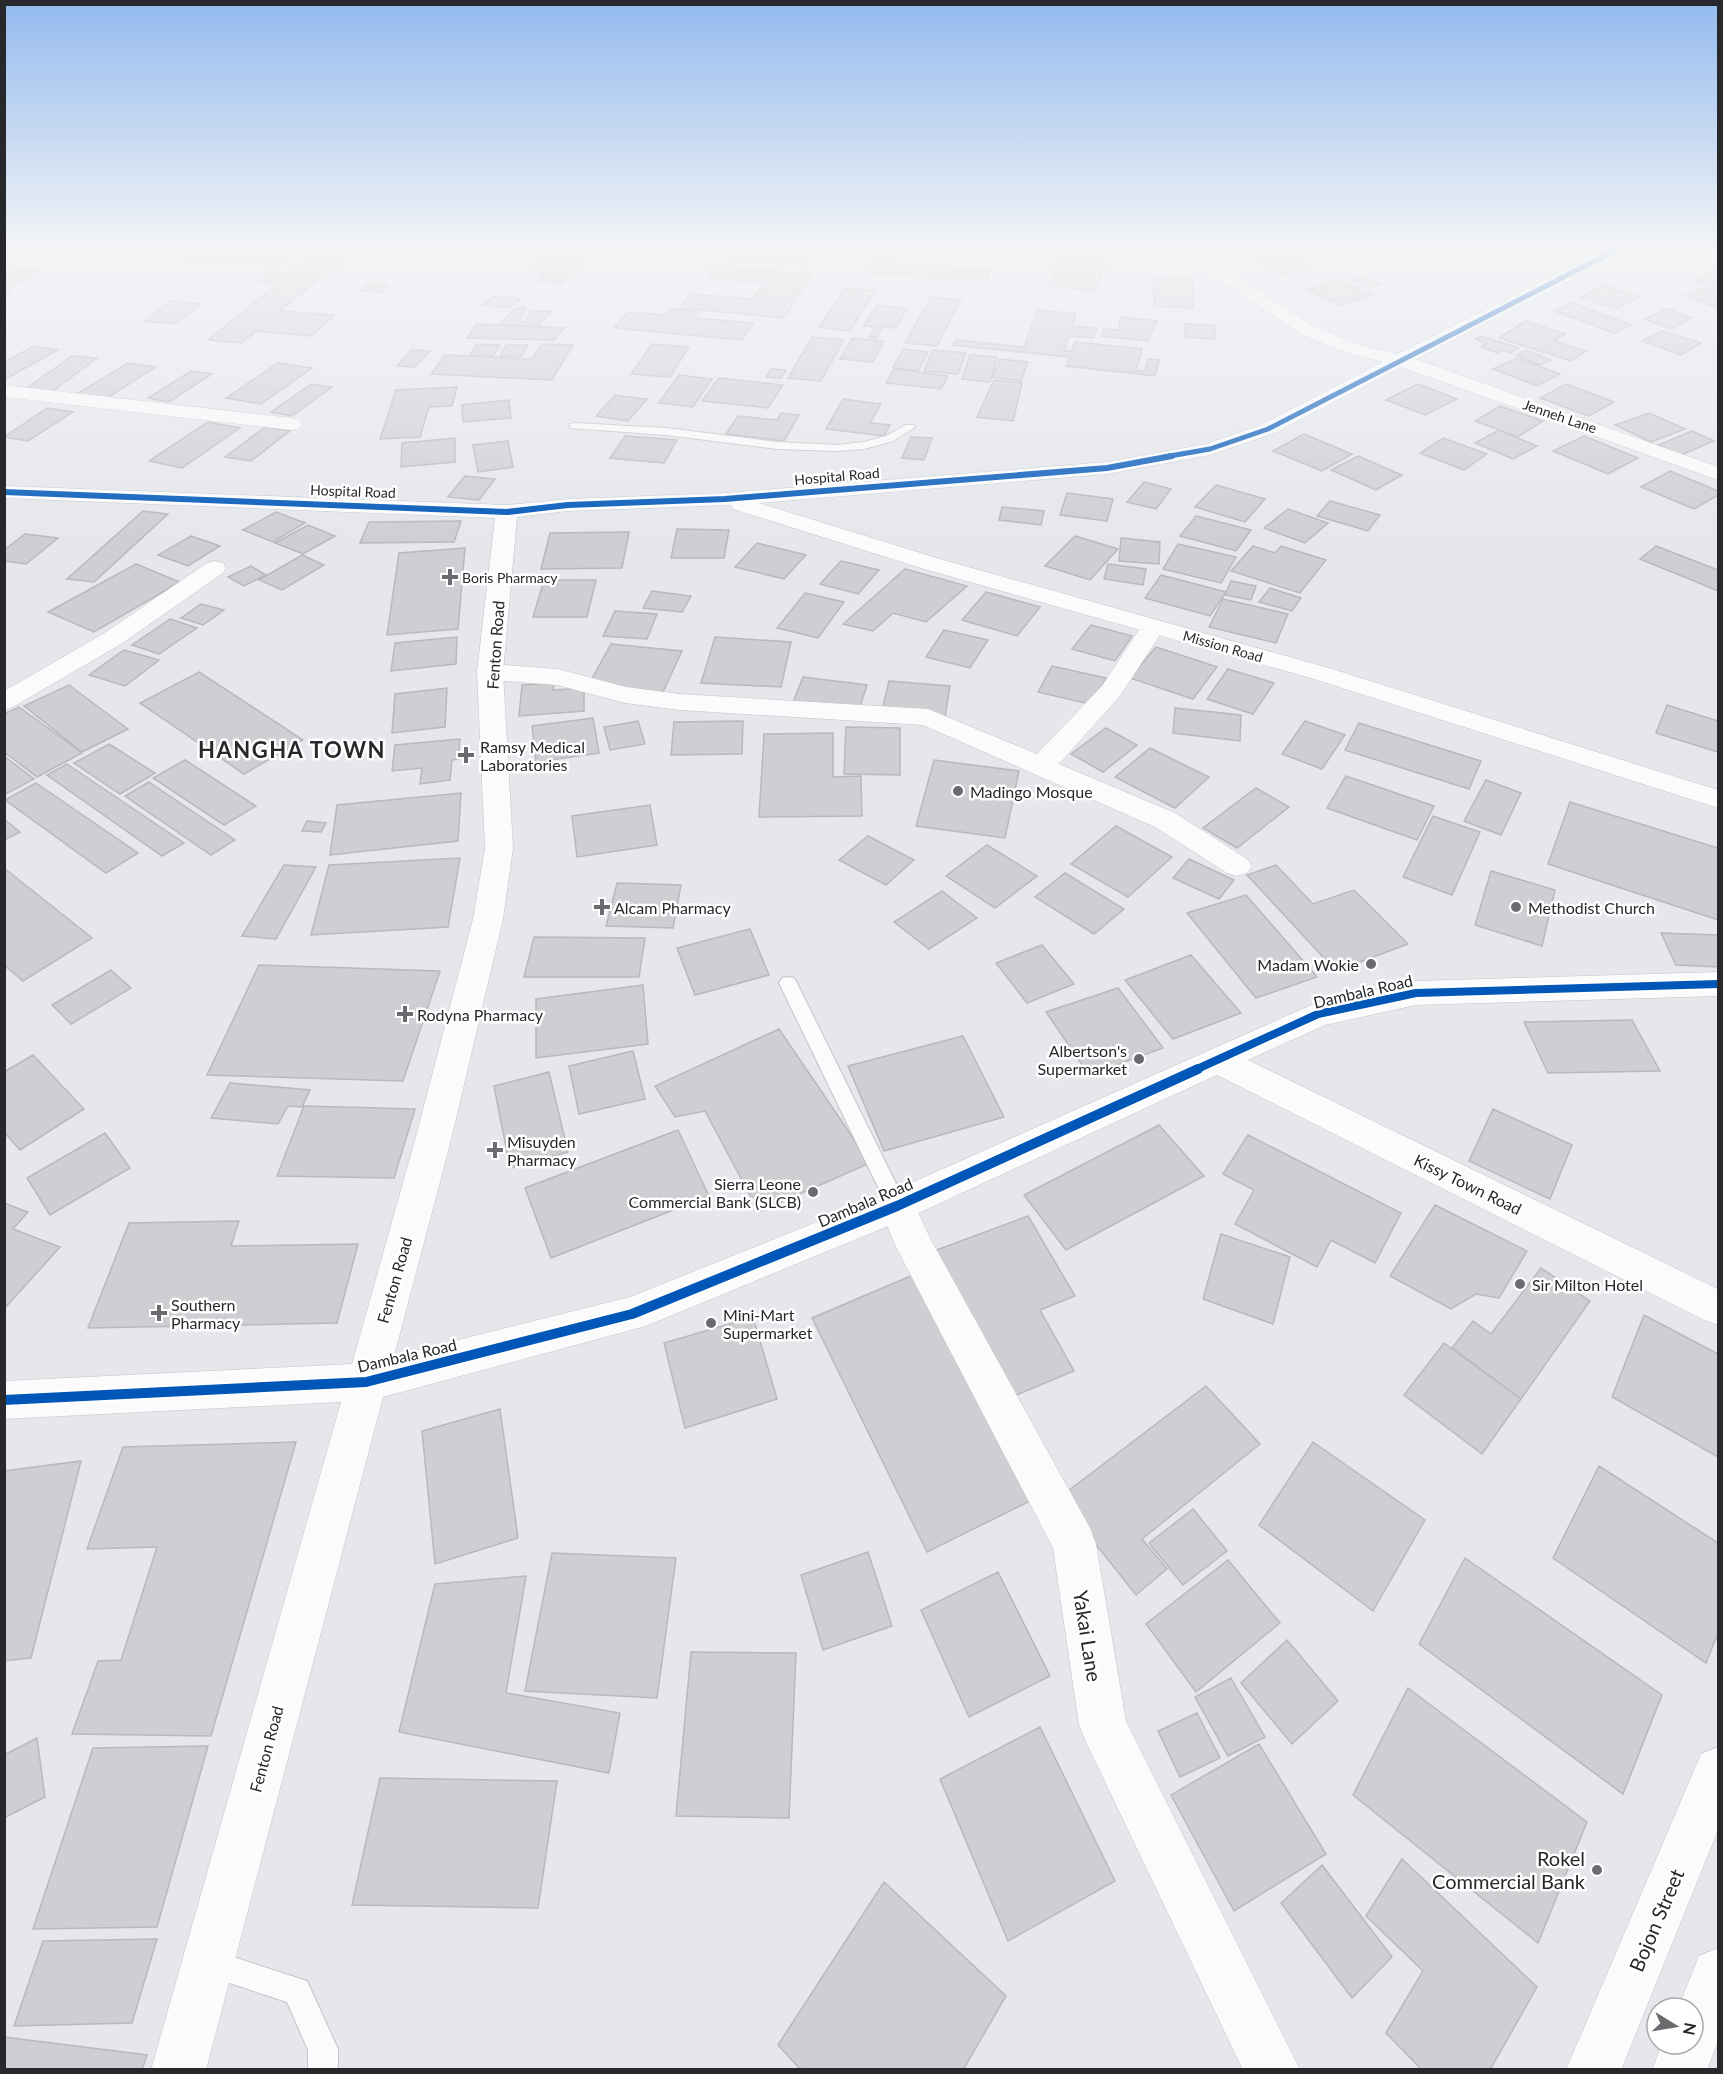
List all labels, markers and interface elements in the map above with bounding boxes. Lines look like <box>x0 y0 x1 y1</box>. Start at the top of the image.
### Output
street label: Jenneh Lane <box>1521 395 1599 437</box>
street label: Hospital Road <box>794 464 880 488</box>
street label: Hospital Road <box>310 481 396 501</box>
place label: Boris Pharmacy <box>462 569 558 586</box>
marker: Boris Pharmacy <box>443 570 457 584</box>
street label: Fenton Road <box>482 600 508 690</box>
street label: Mission Road <box>1181 627 1265 665</box>
district label: HANGHA TOWN <box>198 736 386 763</box>
place label: Ramsy Medical Laboratories <box>480 737 585 774</box>
marker: Ramsy Medical Laboratories <box>457 746 475 764</box>
place label: Madingo Mosque <box>970 782 1093 801</box>
marker: Madingo Mosque <box>951 784 965 798</box>
place label: Alcam Pharmacy <box>614 898 731 917</box>
place label: Methodist Church <box>1528 898 1655 917</box>
marker: Alcam Pharmacy <box>595 900 609 914</box>
marker: Methodist Church <box>1509 900 1523 914</box>
place label: Madam Wokie <box>1257 955 1359 974</box>
marker: Madam Wokie <box>1364 957 1378 971</box>
street label: Dambala Road <box>1312 970 1414 1012</box>
place label: Rodyna Pharmacy <box>417 1005 544 1024</box>
marker: Rodyna Pharmacy <box>398 1007 412 1021</box>
place label: Albertson's Supermarket <box>1038 1041 1127 1078</box>
marker: Albertson's Supermarket <box>1132 1052 1146 1066</box>
place label: Misuyden Pharmacy <box>507 1132 577 1169</box>
marker: Misuyden Pharmacy <box>488 1143 502 1157</box>
street label: Kissy Town Road <box>1411 1150 1525 1218</box>
street label: Dambala Road <box>815 1173 915 1231</box>
place label: Sierra Leone Commercial Bank (SLCB) <box>629 1174 801 1211</box>
marker: Sierra Leone Commercial Bank (SLCB) <box>806 1185 820 1199</box>
street label: Fenton Road <box>373 1235 415 1325</box>
place label: Sir Milton Hotel <box>1532 1275 1643 1294</box>
marker: Sir Milton Hotel <box>1513 1277 1527 1291</box>
place label: Southern Pharmacy <box>171 1295 241 1332</box>
place label: Mini-Mart Supermarket <box>723 1305 813 1342</box>
marker: Southern Pharmacy <box>152 1306 166 1320</box>
marker: Mini-Mart Supermarket <box>704 1316 718 1330</box>
street label: Dambala Road <box>356 1334 458 1376</box>
street label: Yakai Lane <box>1069 1589 1107 1683</box>
street label: Fenton Road <box>245 1704 287 1794</box>
place label: Rokel Commercial Bank <box>1432 1846 1586 1893</box>
marker: Rokel Commercial Bank <box>1590 1863 1604 1877</box>
street label: Bojon Street <box>1624 1865 1688 1975</box>
north arrow <box>1645 1996 1705 2056</box>
text: N <box>1680 2021 1701 2037</box>

